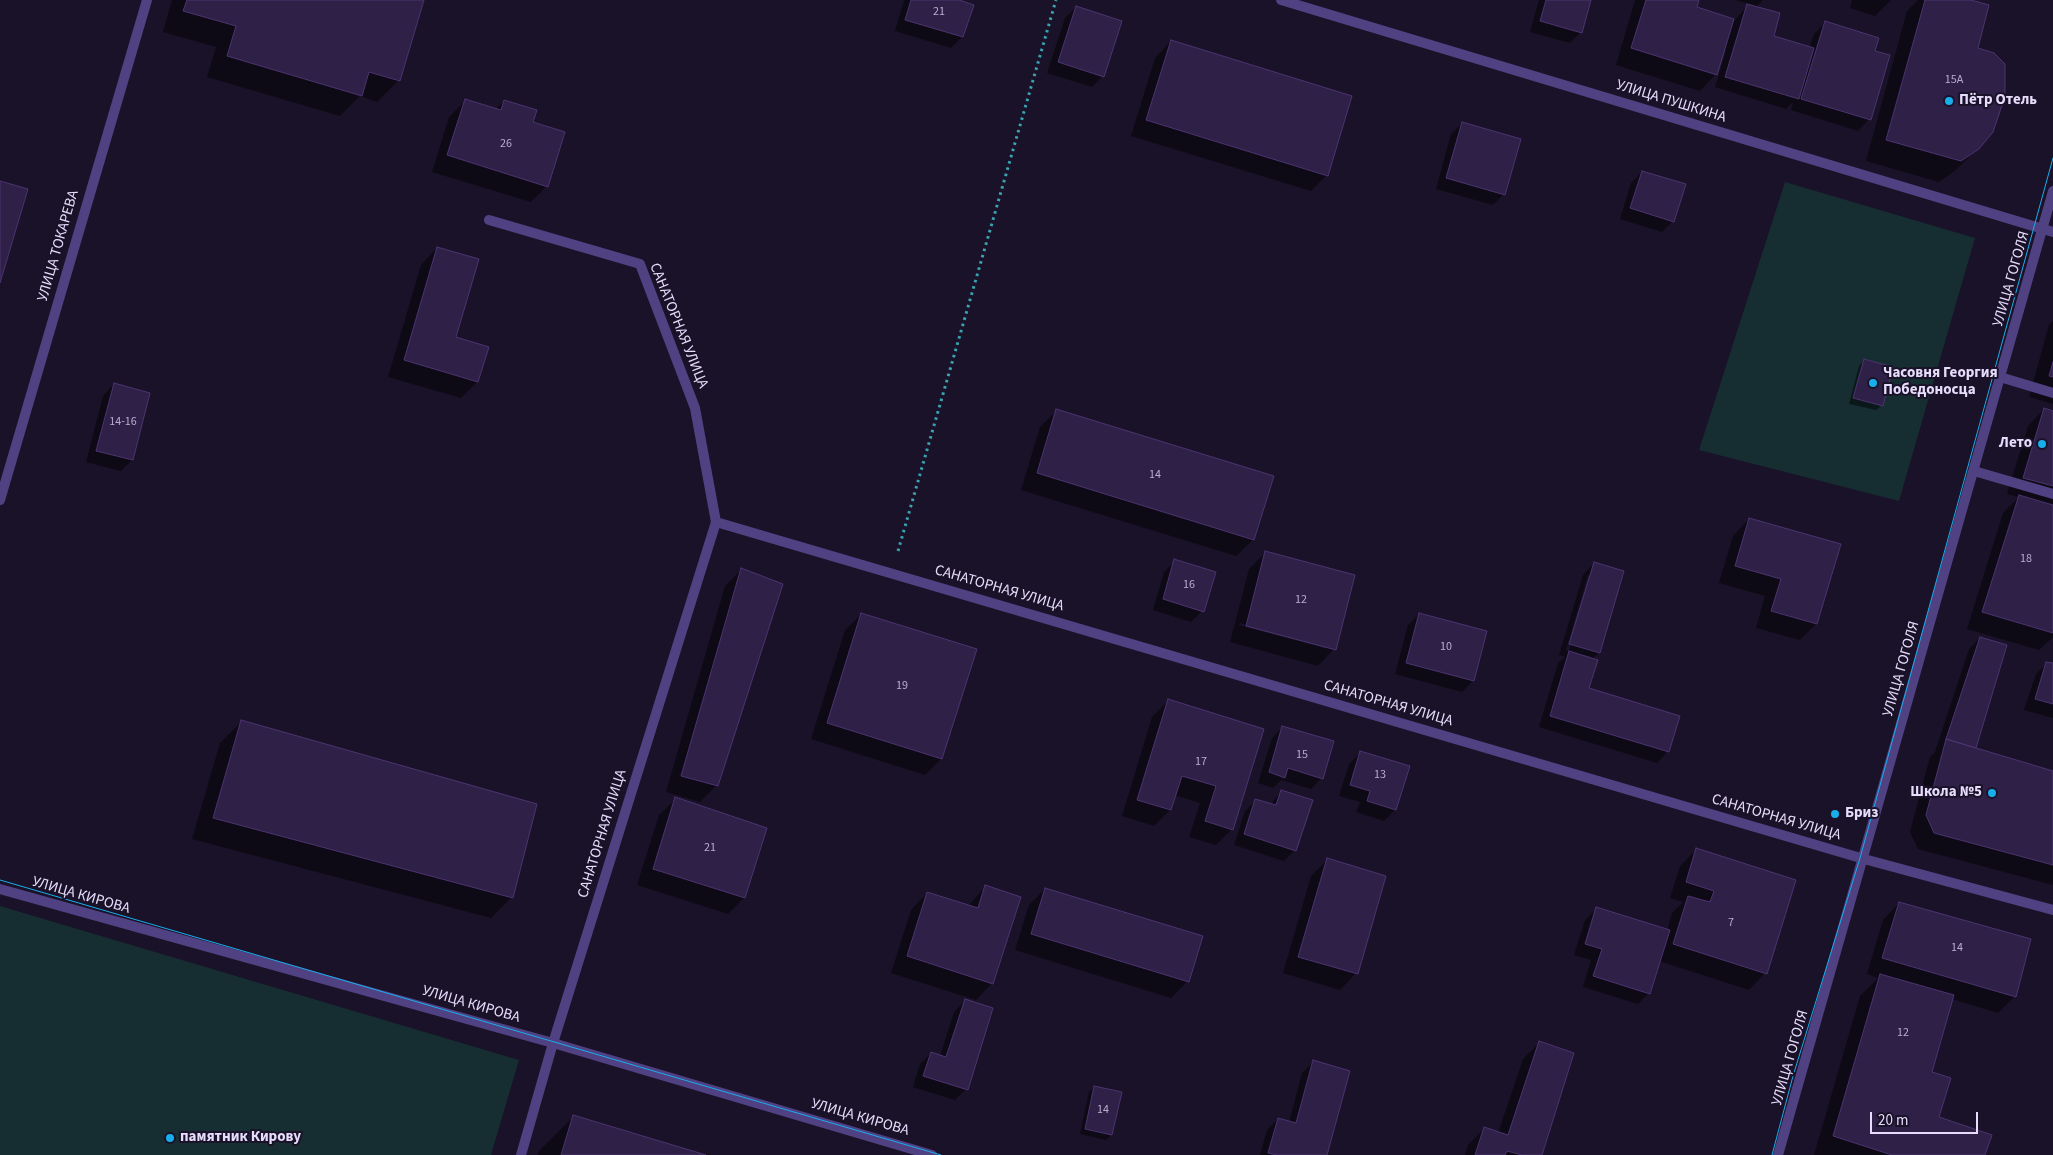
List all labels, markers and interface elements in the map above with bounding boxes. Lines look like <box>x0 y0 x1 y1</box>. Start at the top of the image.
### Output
house number: 21 <box>933 5 945 19</box>
house number: 15А <box>1945 73 1963 87</box>
street label: УЛИЦА ПУШКИНА <box>1614 77 1728 127</box>
place label: Пётр Отель <box>1959 92 2037 110</box>
marker: Пётр Отель <box>1943 95 1955 107</box>
house number: 26 <box>500 137 512 151</box>
street label: УЛИЦА ТОКАРЕВА <box>35 188 83 304</box>
street label: УЛИЦА ГОГОЛЯ <box>1990 229 2034 329</box>
street label: САНАТОРНАЯ УЛИЦА <box>645 261 711 391</box>
place label: Часовня Георгия Победоносца <box>1883 365 1998 400</box>
marker: Часовня Георгия Победоносца <box>1867 377 1879 389</box>
house number: 14-16 <box>109 415 137 429</box>
place label: Лето <box>1999 435 2032 453</box>
marker: Лето <box>2036 438 2048 450</box>
house number: 14 <box>1149 468 1161 482</box>
house number: 18 <box>2020 552 2032 566</box>
street label: САНАТОРНАЯ УЛИЦА <box>932 562 1066 616</box>
house number: 16 <box>1183 578 1195 592</box>
house number: 12 <box>1295 593 1307 607</box>
street label: УЛИЦА ГОГОЛЯ <box>1880 619 1924 719</box>
house number: 10 <box>1440 640 1452 654</box>
street label: САНАТОРНАЯ УЛИЦА <box>1321 677 1455 731</box>
house number: 19 <box>896 679 908 693</box>
house number: 15 <box>1296 748 1308 762</box>
house number: 17 <box>1195 755 1207 769</box>
street label: САНАТОРНАЯ УЛИЦА <box>575 768 631 900</box>
house number: 13 <box>1374 768 1386 782</box>
place label: Школа №5 <box>1910 784 1982 802</box>
marker: Школа №5 <box>1986 787 1998 799</box>
street label: САНАТОРНАЯ УЛИЦА <box>1709 791 1843 845</box>
place label: Бриз <box>1845 805 1878 823</box>
marker: Бриз <box>1829 808 1841 820</box>
house number: 21 <box>704 841 716 855</box>
street label: УЛИЦА КИРОВА <box>30 873 132 919</box>
house number: 7 <box>1728 916 1734 930</box>
house number: 14 <box>1951 941 1963 955</box>
street label: УЛИЦА КИРОВА <box>420 982 522 1028</box>
street label: УЛИЦА ГОГОЛЯ <box>1769 1008 1813 1108</box>
house number: 12 <box>1897 1026 1909 1040</box>
street label: УЛИЦА КИРОВА <box>809 1095 911 1141</box>
scale bar <box>1873 1102 1980 1134</box>
house number: 14 <box>1097 1103 1109 1117</box>
text: 20 m <box>1878 1110 1908 1131</box>
place label: памятник Кирову <box>180 1129 301 1147</box>
marker: памятник Кирову <box>164 1132 176 1144</box>

